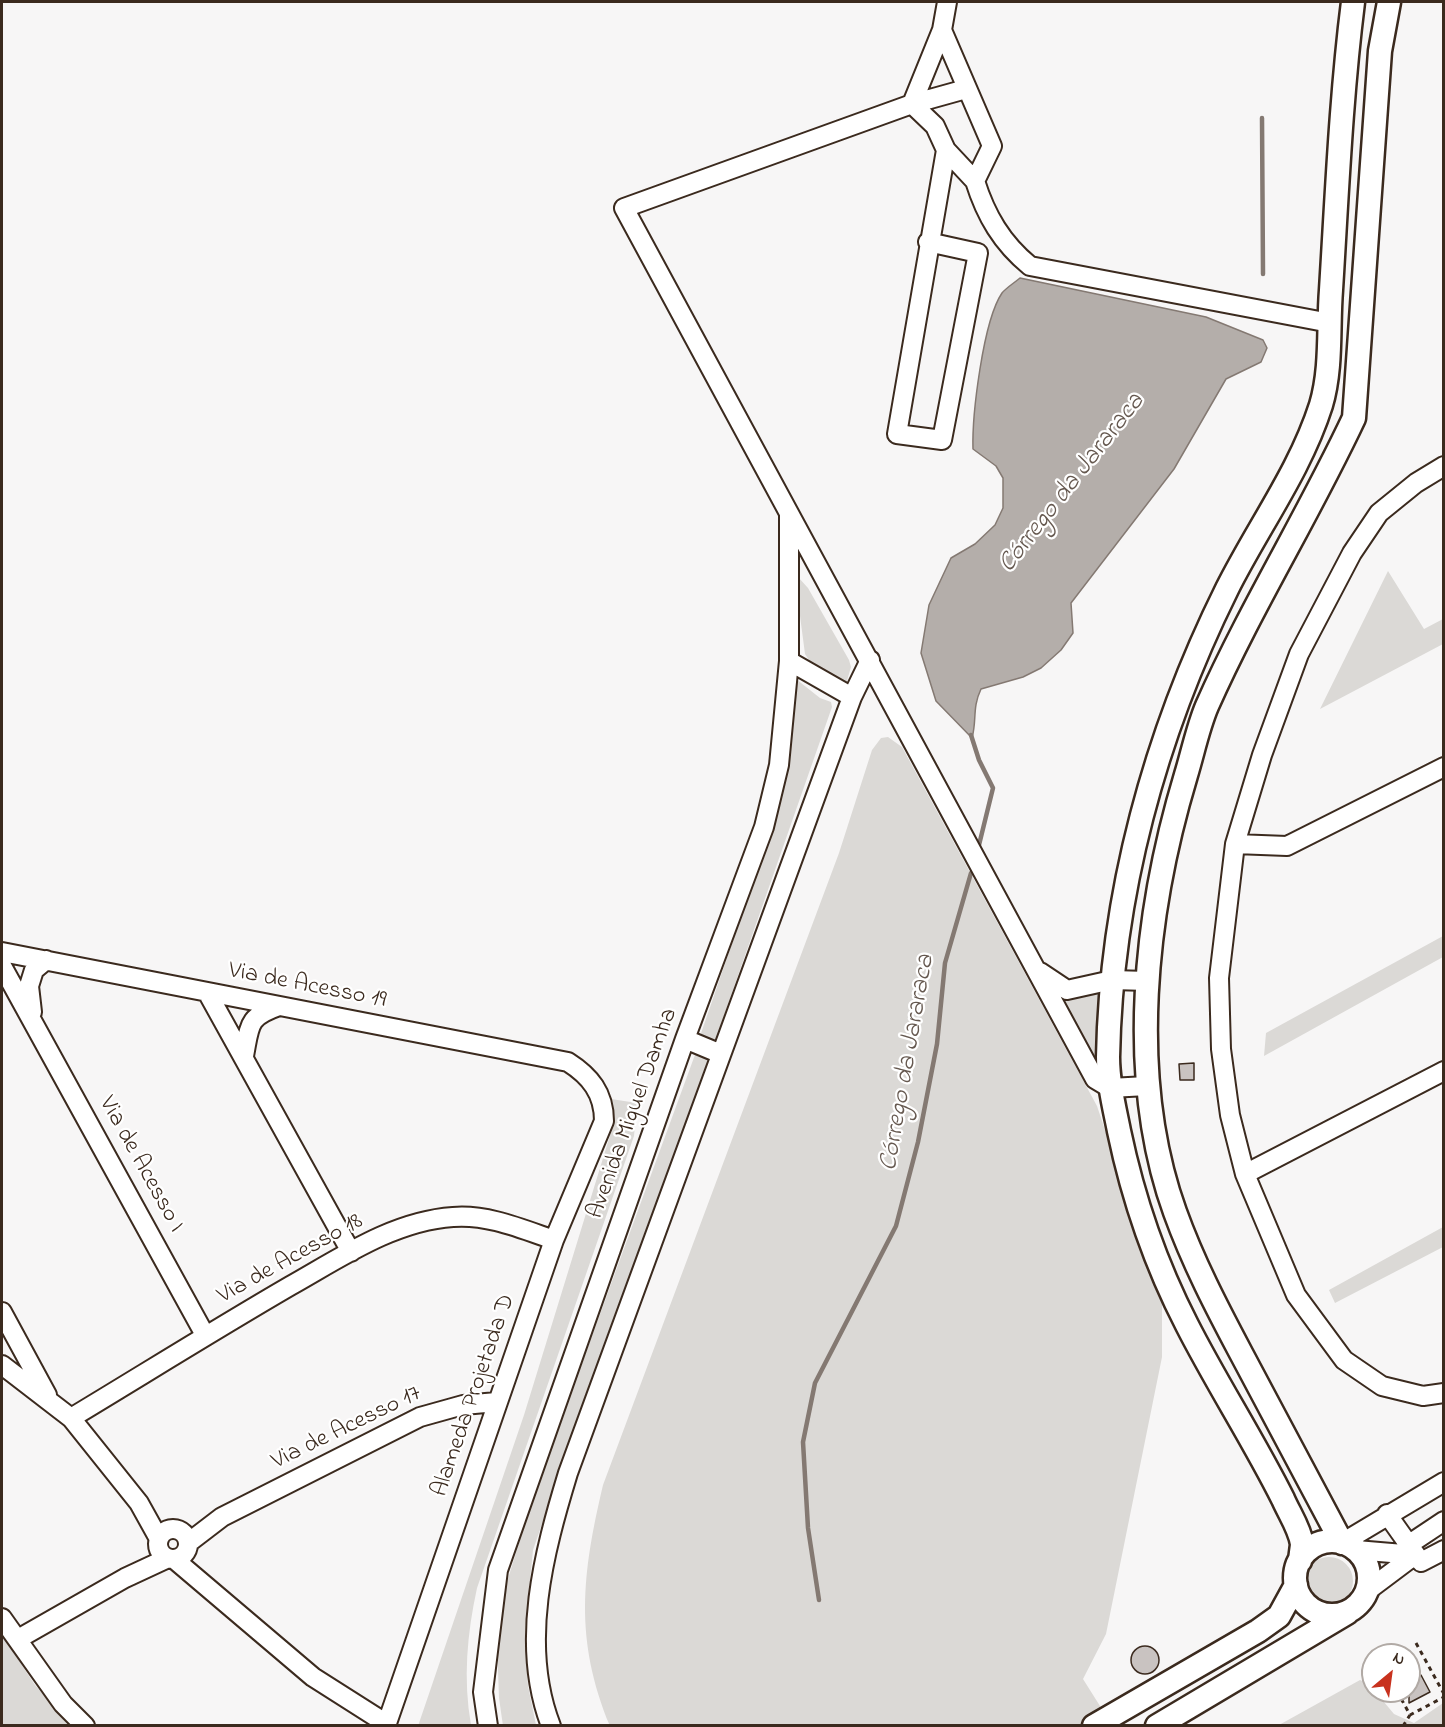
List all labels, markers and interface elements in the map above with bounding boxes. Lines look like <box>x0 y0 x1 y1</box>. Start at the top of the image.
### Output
water label: Córrego da Jararaca <box>993 388 1153 580</box>
water label: Córrego da Jararaca <box>875 952 943 1174</box>
street label: Via de Acesso 19 <box>226 958 388 1016</box>
street label: Avenida Miguel Damha <box>583 1005 685 1223</box>
street label: Via de Acesso I <box>91 1092 189 1238</box>
street label: Via de Acesso 18 <box>213 1208 369 1312</box>
street label: Alameda Projetada D <box>427 1291 523 1501</box>
street label: Via de Acesso 17 <box>268 1380 426 1478</box>
north arrow <box>1361 1643 1421 1703</box>
text: N <box>1388 1646 1409 1672</box>

